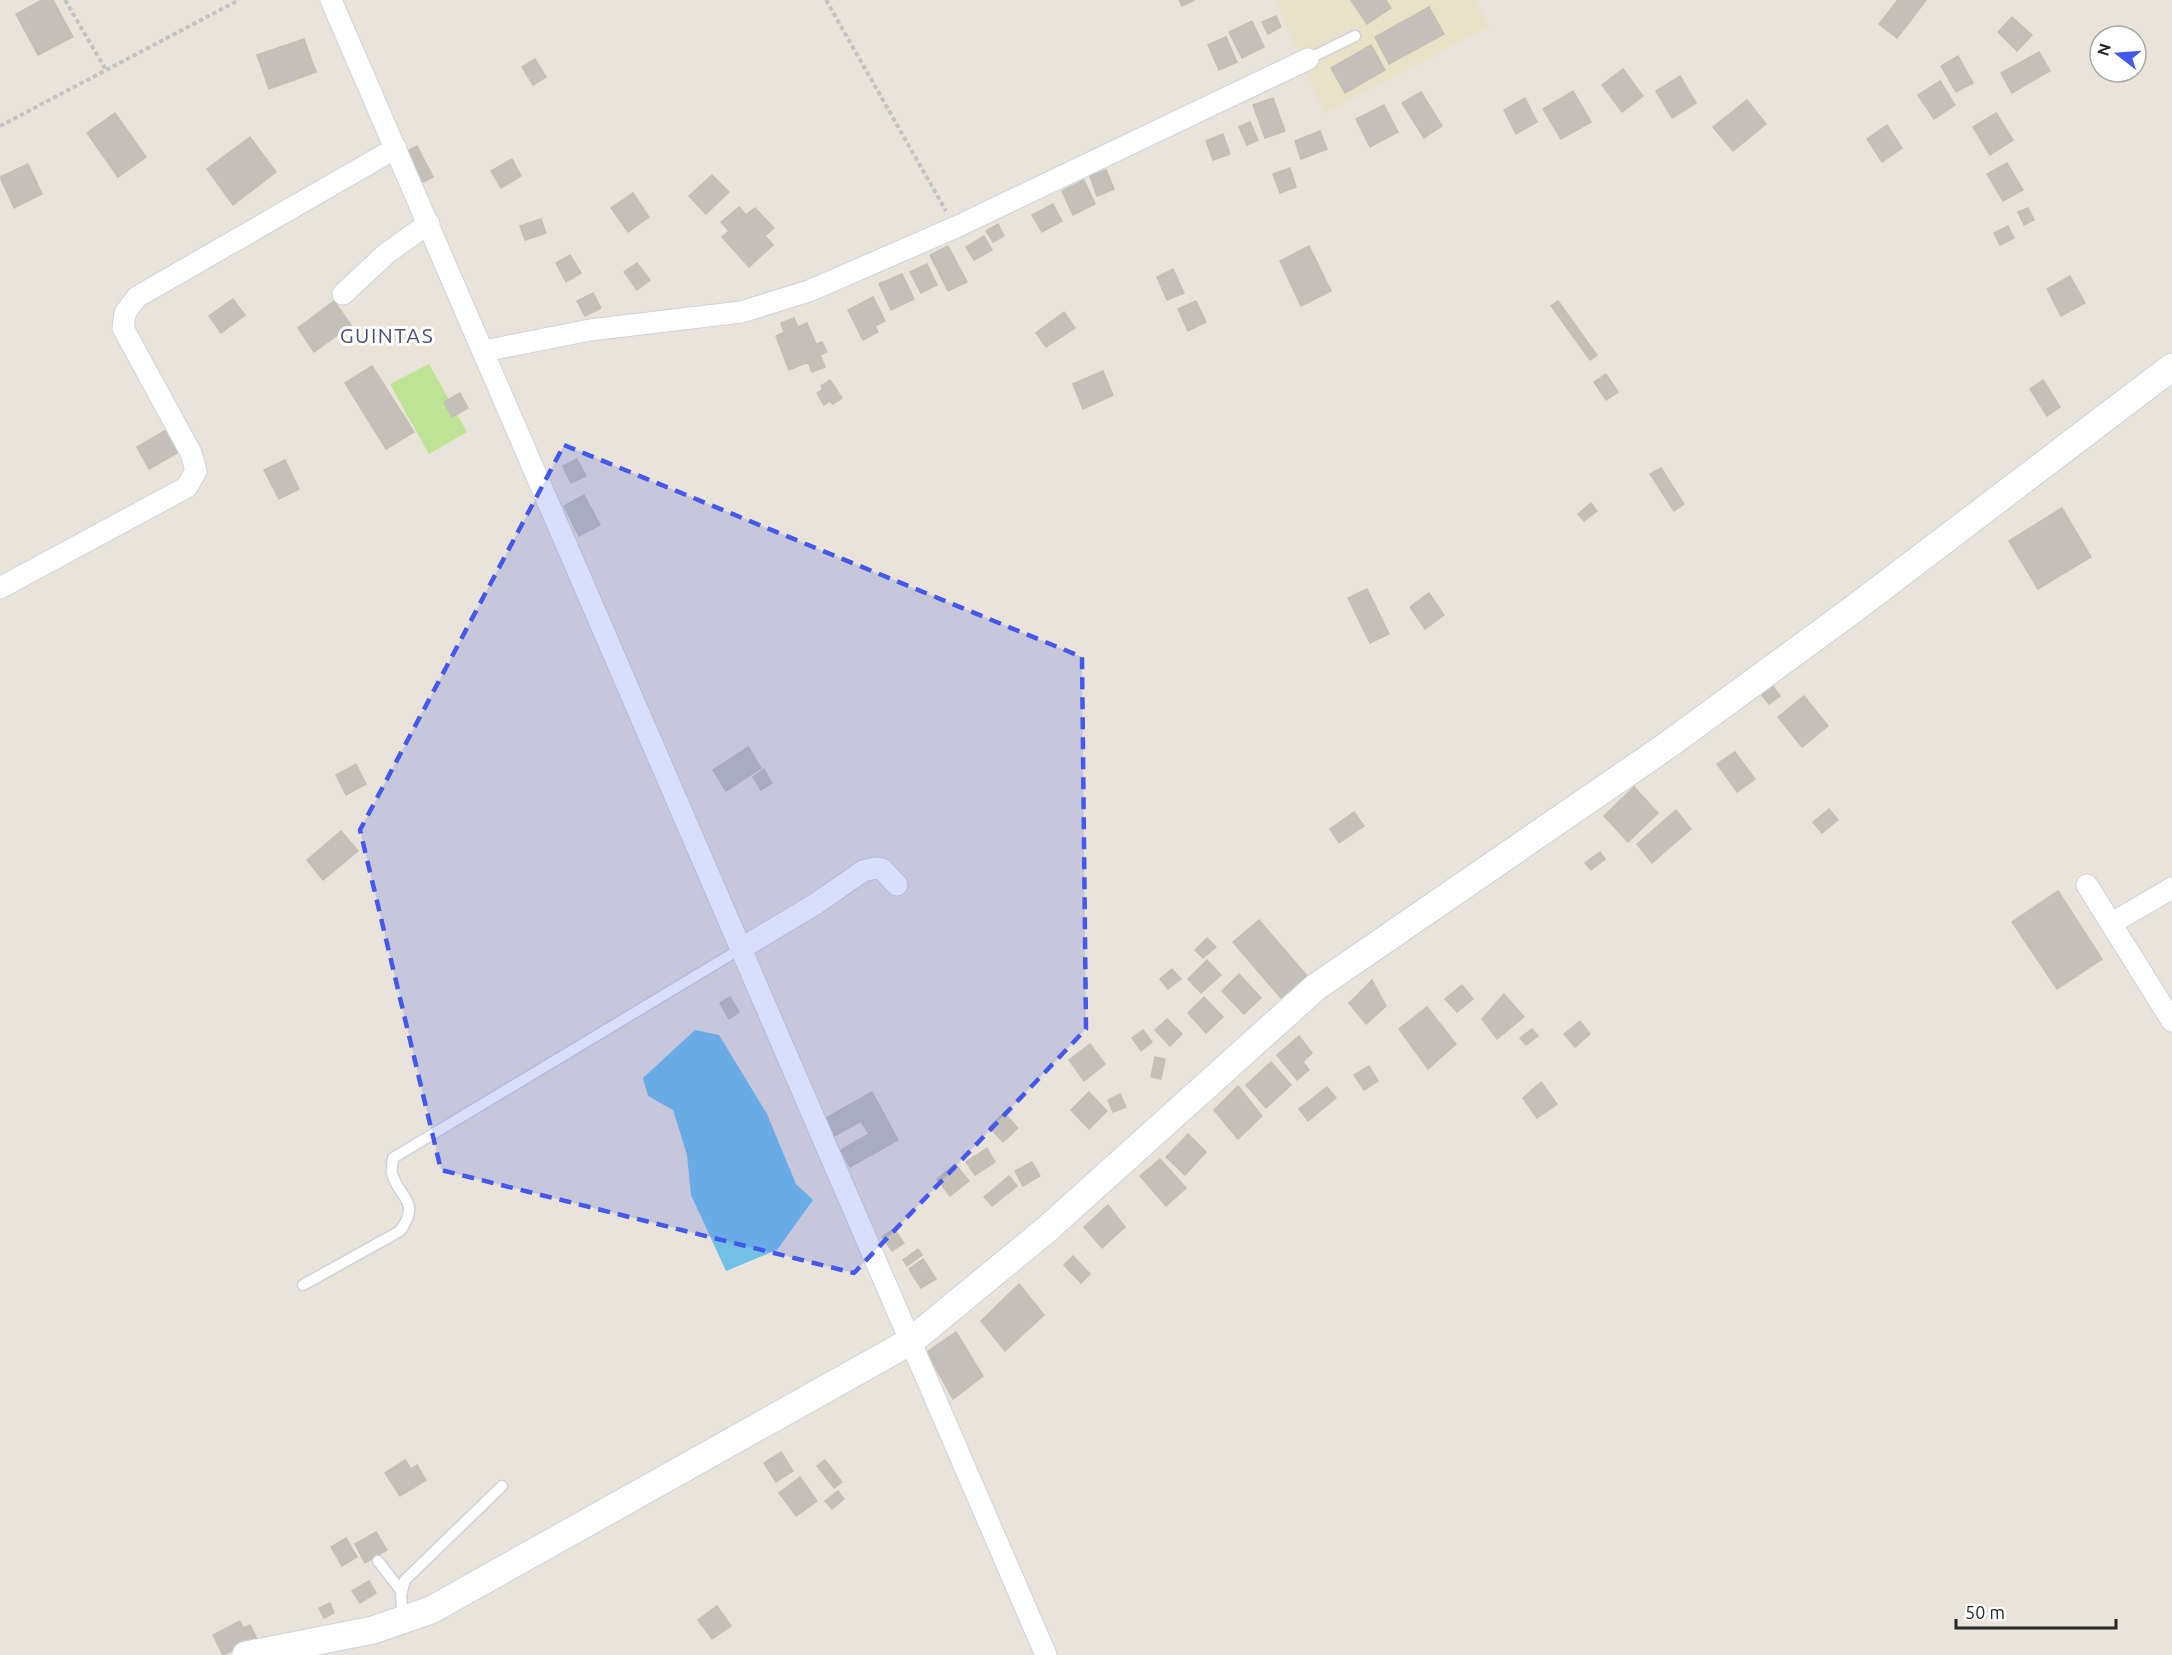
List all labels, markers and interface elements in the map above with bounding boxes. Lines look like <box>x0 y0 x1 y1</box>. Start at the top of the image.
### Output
north arrow <box>2088 24 2148 84</box>
text: N <box>2093 41 2114 58</box>
district label: GUINTAS <box>340 323 434 347</box>
scale bar <box>1956 1592 2116 1630</box>
text: 50 m <box>1965 1602 2005 1622</box>

